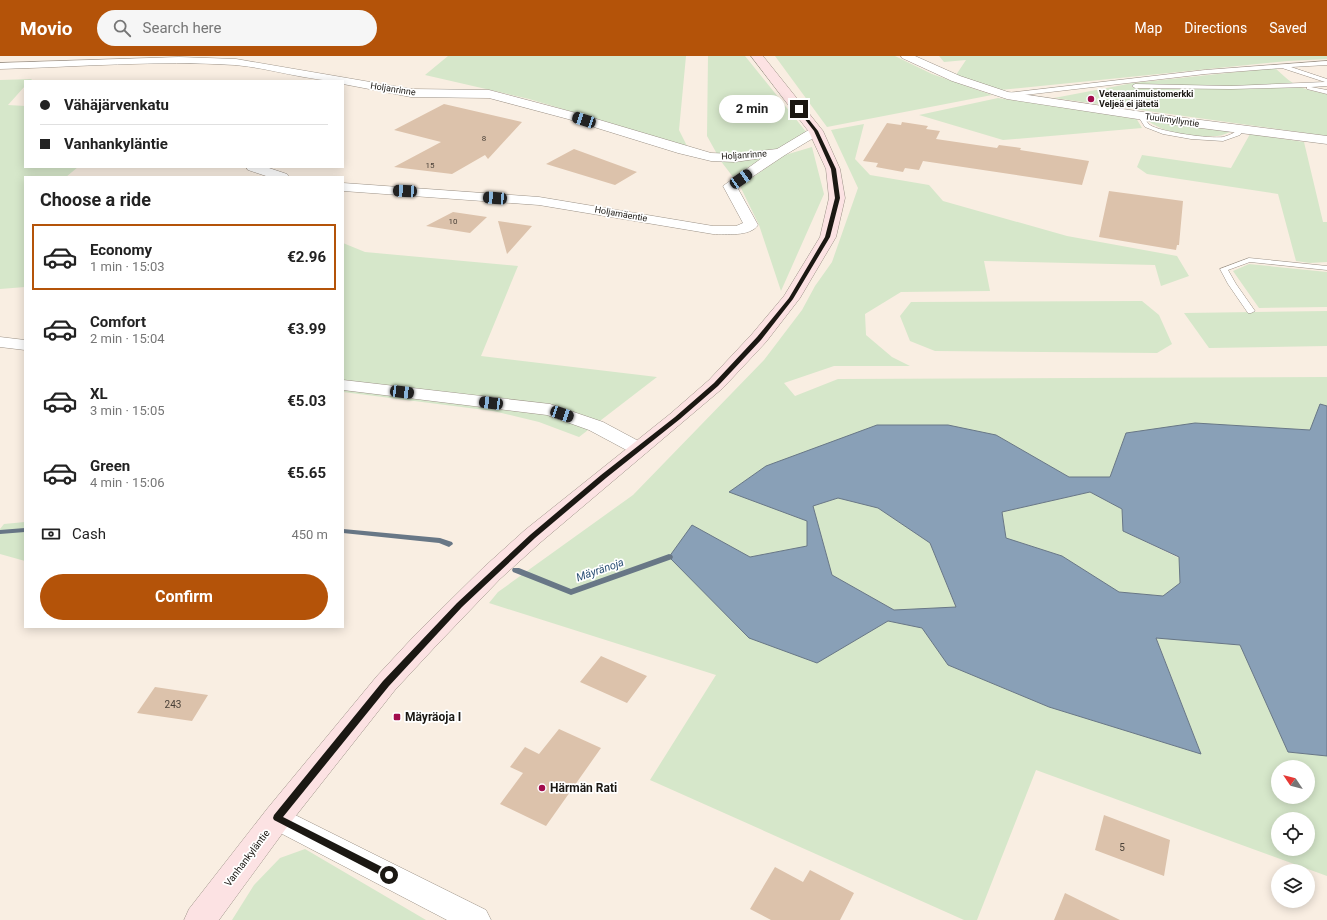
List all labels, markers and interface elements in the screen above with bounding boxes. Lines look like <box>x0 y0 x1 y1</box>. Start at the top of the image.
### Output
search box <box>97 10 377 46</box>
text: Movio <box>20 17 73 40</box>
icon: search <box>111 17 133 39</box>
text: Search here <box>143 19 222 37</box>
text: Map <box>1135 20 1162 36</box>
text: Directions <box>1184 20 1247 36</box>
text: Saved <box>1269 20 1307 36</box>
street label: Holjanrinne <box>370 80 417 98</box>
place label: Veteraanimuistomerkki Veljeä ei jätetä <box>1099 89 1193 109</box>
marker: Veteraanimuistomerkki Veljeä ei jätetä <box>1086 94 1096 104</box>
callout: 2 min <box>719 95 785 123</box>
text: Vähäjärvenkatu <box>64 96 169 114</box>
route end <box>790 100 808 118</box>
text: 2 min <box>736 101 768 116</box>
car <box>571 111 597 129</box>
street label: Tuulimyllyntie <box>1144 111 1200 129</box>
house number: 8 <box>482 134 487 143</box>
text: Vanhankyläntie <box>64 135 168 153</box>
street label: Holjanrinne <box>721 148 767 162</box>
house number: 15 <box>426 161 435 170</box>
car <box>728 167 754 191</box>
car <box>393 184 417 198</box>
text: Choose a ride <box>40 189 151 210</box>
car <box>483 191 507 205</box>
street label: Holjamäentie <box>594 204 648 224</box>
house number: 10 <box>449 217 458 226</box>
icon: car <box>42 239 78 275</box>
text: Economy <box>90 241 152 259</box>
text: €2.96 <box>287 248 326 266</box>
text: 1 min · 15:03 <box>90 259 165 274</box>
icon: car <box>42 311 78 347</box>
text: Comfort <box>90 313 146 331</box>
text: €3.99 <box>287 320 326 338</box>
text: 2 min · 15:04 <box>90 331 165 346</box>
icon: car <box>42 383 78 419</box>
text: XL <box>90 385 108 403</box>
car <box>389 385 415 399</box>
text: €5.03 <box>287 392 326 410</box>
car <box>478 396 504 410</box>
text: 3 min · 15:05 <box>90 403 165 418</box>
car <box>549 404 575 424</box>
icon: car <box>42 455 78 491</box>
text: Green <box>90 457 130 475</box>
text: €5.65 <box>287 464 326 482</box>
text: 4 min · 15:06 <box>90 475 165 490</box>
icon: cash <box>40 523 62 545</box>
text: Cash <box>72 525 106 543</box>
text: 450 m <box>291 527 328 542</box>
water label: Mäyränoja <box>574 556 626 584</box>
button: Confirm <box>40 574 328 620</box>
house number: 243 <box>165 699 181 710</box>
place label: Mäyräoja I <box>405 710 461 724</box>
marker: Mäyräoja I <box>392 712 402 722</box>
north arrow <box>1271 760 1315 804</box>
map controls <box>1271 760 1315 908</box>
place label: Härmän Rati <box>550 781 617 795</box>
marker: Härmän Rati <box>537 783 547 793</box>
button: locate <box>1271 812 1315 856</box>
street label: Vanhankyläntie <box>222 828 272 888</box>
house number: 5 <box>1119 842 1125 853</box>
button: layers <box>1271 864 1315 908</box>
route start <box>380 866 398 884</box>

